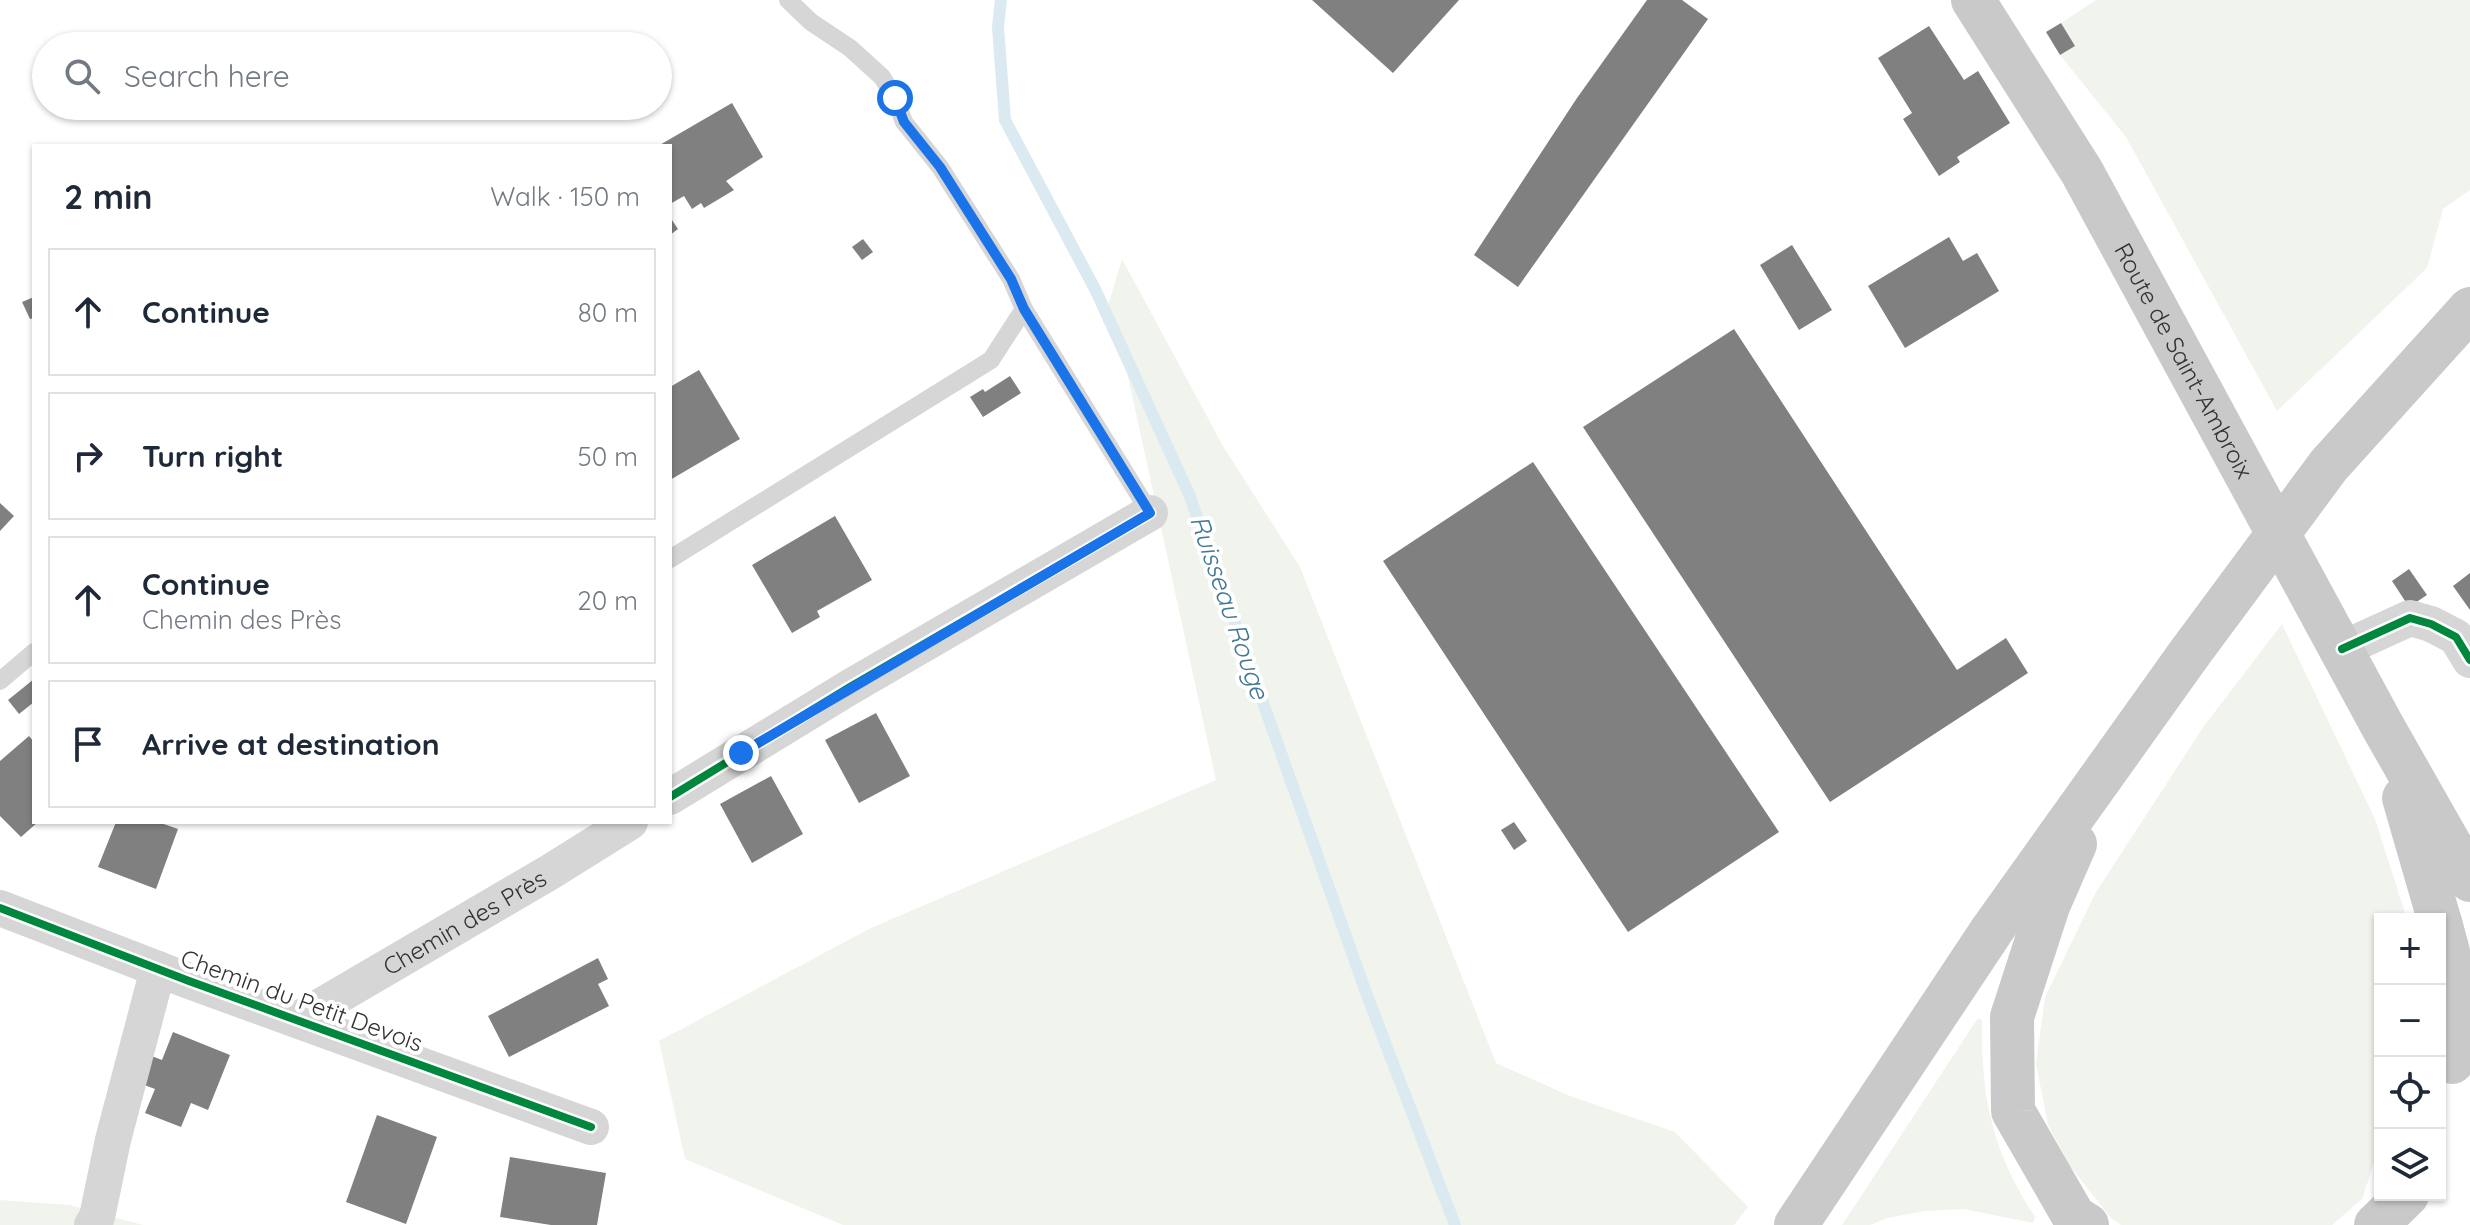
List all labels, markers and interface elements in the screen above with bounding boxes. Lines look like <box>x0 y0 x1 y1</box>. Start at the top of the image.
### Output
search box <box>32 32 672 120</box>
icon: search <box>60 54 104 98</box>
text: Search here <box>124 57 290 95</box>
route start <box>877 80 913 116</box>
text: 2 min <box>64 175 153 218</box>
text: Walk · 150 m <box>490 180 640 213</box>
street label: Route de Saint-Ambroix <box>2108 237 2260 483</box>
icon: ahead <box>66 290 110 334</box>
text: Continue <box>142 293 270 331</box>
text: 80 m <box>578 296 638 329</box>
icon: right <box>66 434 110 478</box>
text: Turn right <box>142 437 283 475</box>
text: 50 m <box>578 440 638 473</box>
water label: Ruisseau Rouge <box>1183 511 1277 704</box>
text: Continue <box>142 565 270 603</box>
icon: ahead <box>66 578 110 622</box>
text: 20 m <box>577 584 638 617</box>
text: Chemin des Près <box>142 603 341 636</box>
icon: arrive <box>66 722 110 766</box>
text: Arrive at destination <box>142 725 440 763</box>
route end <box>723 735 759 771</box>
street label: Chemin des Près <box>377 863 552 981</box>
map controls <box>2374 913 2446 1201</box>
button: + <box>2374 913 2446 985</box>
street label: Chemin du Petit Devois <box>177 942 427 1058</box>
button: − <box>2374 985 2446 1057</box>
button: locate <box>2374 1057 2446 1129</box>
button: layers <box>2374 1129 2446 1201</box>

